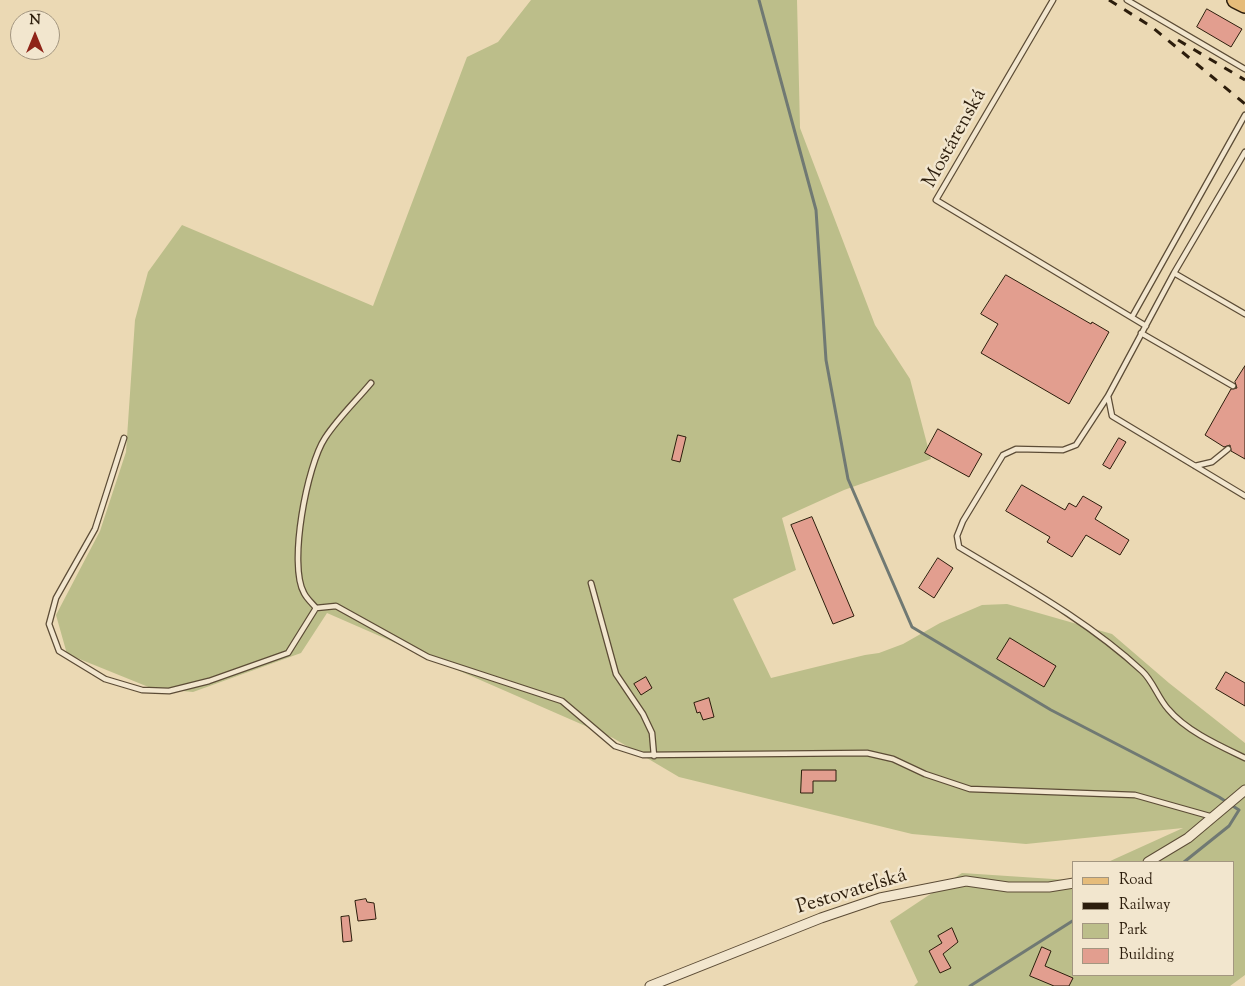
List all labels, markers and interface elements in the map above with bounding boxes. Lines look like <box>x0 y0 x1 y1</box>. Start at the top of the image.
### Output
north arrow <box>10 10 60 60</box>
text: N <box>29 11 41 31</box>
street label: Mostárenská <box>919 85 993 193</box>
legend <box>1072 861 1235 976</box>
street label: Pestovateľská <box>794 865 910 921</box>
text: Road <box>1119 870 1153 891</box>
text: Railway <box>1119 895 1170 916</box>
text: Park <box>1119 920 1148 941</box>
text: Building <box>1119 945 1174 966</box>

